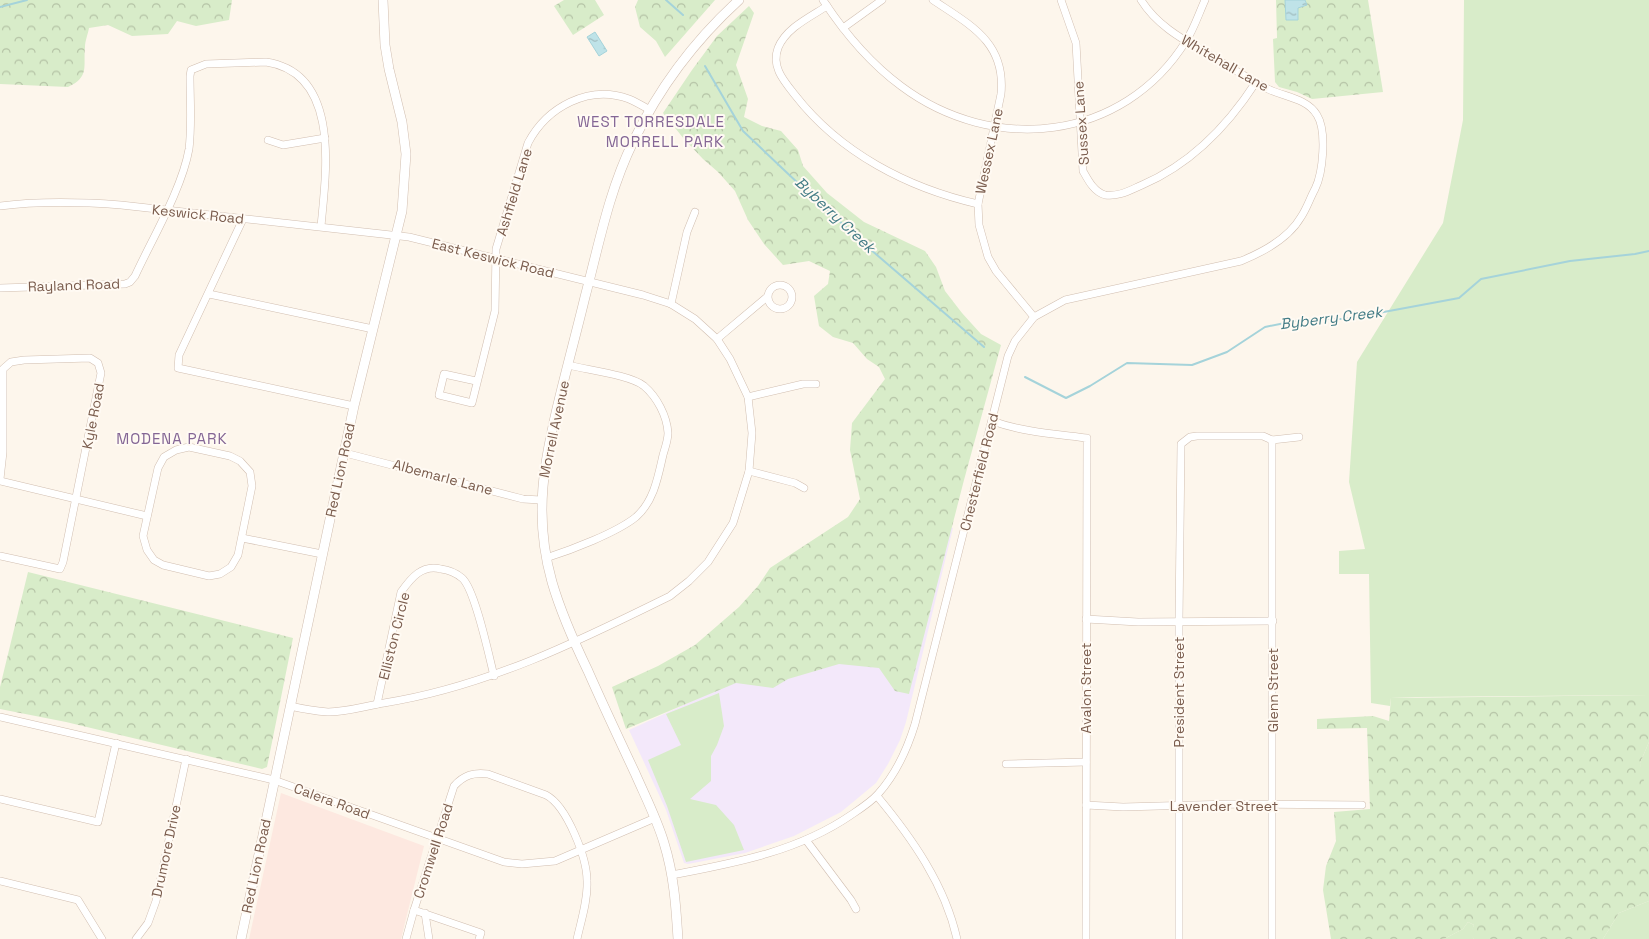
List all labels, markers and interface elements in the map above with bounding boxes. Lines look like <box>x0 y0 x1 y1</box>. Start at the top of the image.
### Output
street label: Whitehall Lane <box>1178 31 1272 95</box>
street label: Sussex Lane <box>1069 80 1093 166</box>
street label: Wessex Lane <box>971 106 1007 196</box>
district label: WEST TORRESDALE <box>577 112 725 131</box>
district label: MORRELL PARK <box>606 132 724 151</box>
street label: Ashfield Lane <box>492 146 536 238</box>
water label: Byberry Creek <box>791 173 881 258</box>
street label: Keswick Road <box>151 200 245 228</box>
street label: East Keswick Road <box>430 234 556 282</box>
street label: Rayland Road <box>28 274 120 296</box>
water label: Byberry Creek <box>1279 302 1385 333</box>
street label: Morrell Avenue <box>535 379 573 479</box>
street label: Kyle Road <box>78 382 108 450</box>
street label: Chesterfield Road <box>956 411 1002 533</box>
street label: Red Lion Road <box>321 421 359 519</box>
district label: MODENA PARK <box>116 429 228 448</box>
street label: Albemarle Lane <box>391 455 495 499</box>
street label: Elliston Circle <box>374 590 414 682</box>
street label: President Street <box>1170 636 1188 748</box>
street label: Avalon Street <box>1077 643 1095 734</box>
street label: Glenn Street <box>1264 648 1282 732</box>
street label: Calera Road <box>291 779 373 823</box>
street label: Lavender Street <box>1170 797 1278 815</box>
street label: Cromwell Road <box>409 801 457 901</box>
street label: Drumore Drive <box>147 803 185 899</box>
street label: Red Lion Road <box>237 817 275 915</box>

